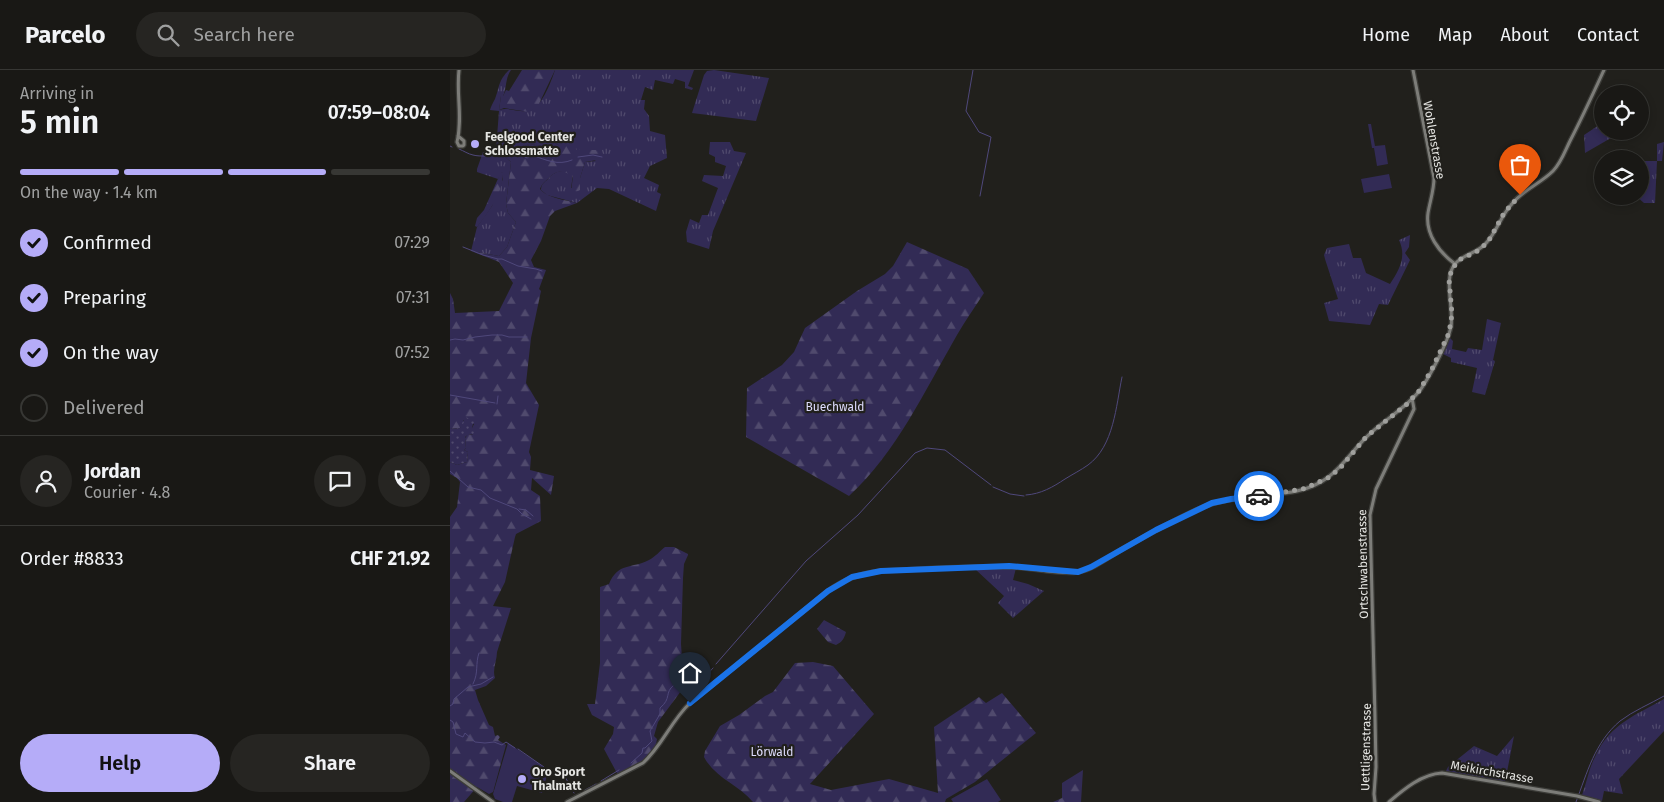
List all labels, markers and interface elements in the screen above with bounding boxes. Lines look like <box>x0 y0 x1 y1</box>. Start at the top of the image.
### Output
search box <box>136 12 486 57</box>
text: Parcelo <box>25 21 106 49</box>
icon: search <box>154 21 182 49</box>
text: Search here <box>194 23 295 46</box>
text: Home <box>1362 24 1410 46</box>
text: Map <box>1438 24 1472 46</box>
text: About <box>1500 24 1549 46</box>
text: Contact <box>1577 24 1639 46</box>
text: Arriving in <box>20 84 94 103</box>
map controls <box>1594 85 1649 205</box>
button: locate <box>1594 85 1649 140</box>
street label: Wohlenstrasse <box>1420 100 1448 180</box>
text: 07:59–08:04 <box>328 101 430 124</box>
text: 5 min <box>20 103 99 141</box>
place label: Feelgood Center Schlossmatte <box>485 130 574 158</box>
marker: Feelgood Center Schlossmatte <box>469 138 481 150</box>
pin <box>1499 144 1541 195</box>
button: layers <box>1594 150 1649 205</box>
icon: bag <box>1506 151 1534 179</box>
text: On the way · 1.4 km <box>20 183 158 202</box>
icon: check <box>20 229 48 257</box>
text: Confirmed <box>63 231 152 254</box>
text: 07:29 <box>394 233 430 252</box>
icon: check <box>20 284 48 312</box>
text: Preparing <box>63 286 146 309</box>
text: 07:31 <box>396 288 430 307</box>
icon: check <box>20 339 48 367</box>
text: On the way <box>63 341 159 364</box>
text: 07:52 <box>395 343 430 362</box>
text: Delivered <box>63 396 145 419</box>
park label: Buechwald <box>805 400 865 414</box>
button: person <box>20 455 72 507</box>
button: chat <box>314 455 366 507</box>
button: phone <box>378 455 430 507</box>
text: Jordan <box>84 460 141 483</box>
courier <box>1234 471 1284 521</box>
icon: car <box>1245 482 1273 510</box>
text: Courier · 4.8 <box>84 483 170 502</box>
street label: Ortschwabenstrasse <box>1355 509 1371 619</box>
text: Order #8833 <box>20 547 124 570</box>
text: CHF 21.92 <box>350 547 430 570</box>
pin <box>669 652 711 703</box>
icon: home <box>676 659 704 687</box>
street label: Uettligenstrasse <box>1358 703 1374 791</box>
button: Help <box>20 734 220 792</box>
button: Share <box>230 734 430 792</box>
park label: Lörwald <box>751 745 793 759</box>
street label: Meikirchstrasse <box>1449 758 1535 786</box>
place label: Oro Sport Thalmatt <box>532 765 585 793</box>
marker: Oro Sport Thalmatt <box>516 773 528 785</box>

